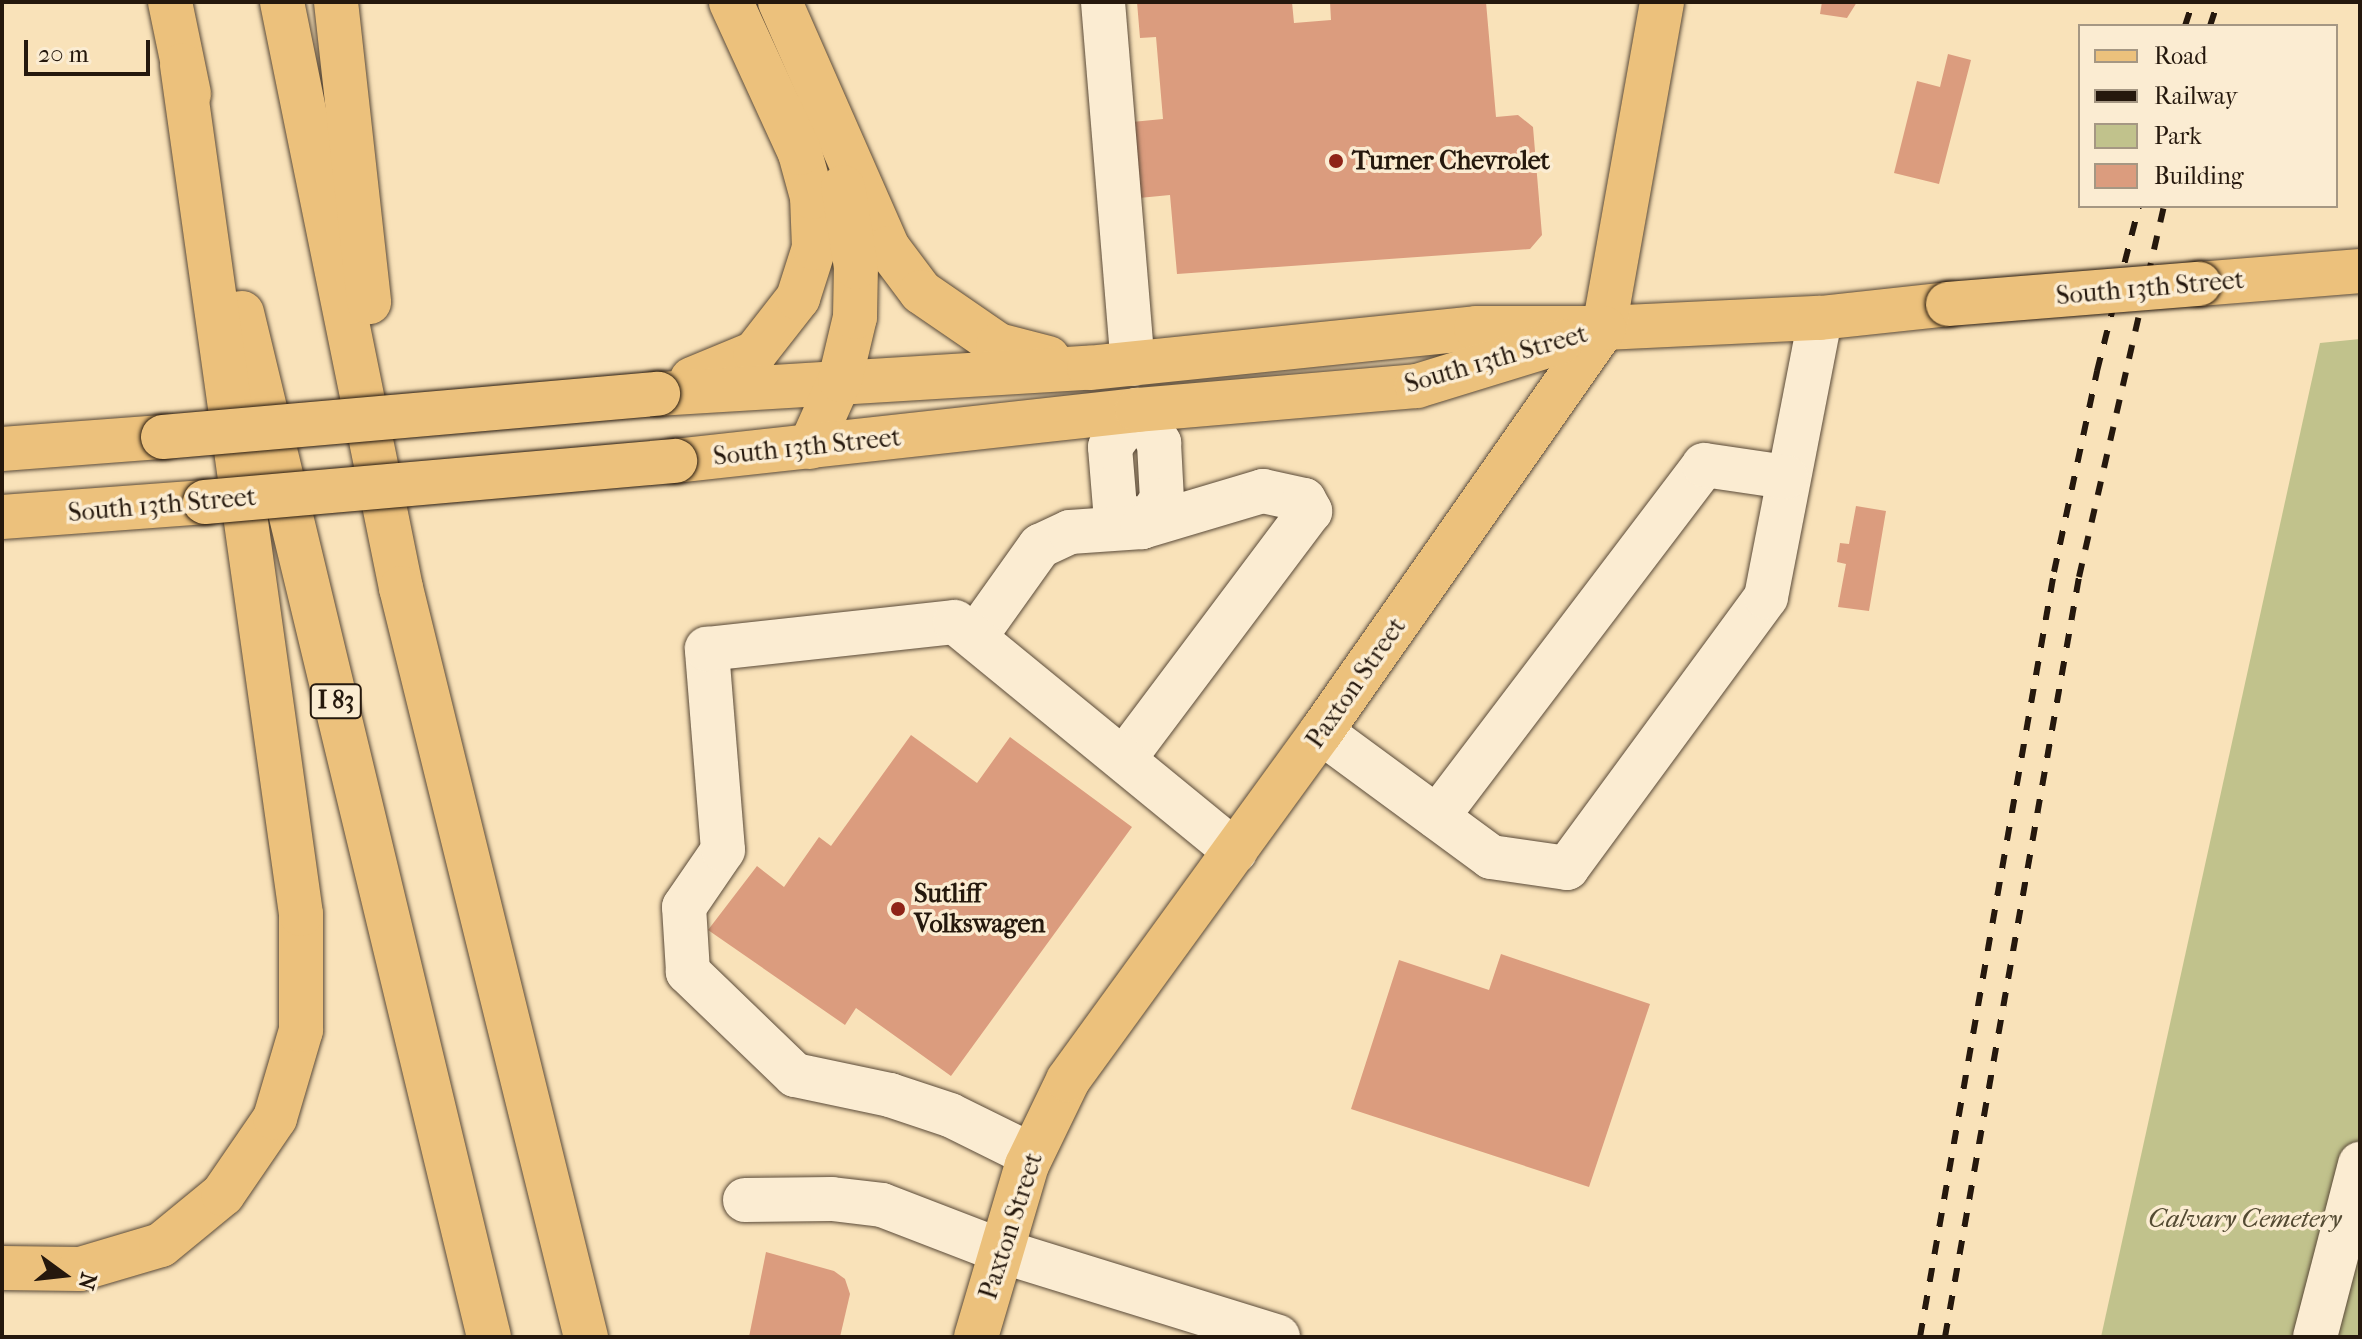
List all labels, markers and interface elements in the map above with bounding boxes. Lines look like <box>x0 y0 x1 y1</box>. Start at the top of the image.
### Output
scale bar <box>28 24 154 74</box>
legend <box>2078 24 2338 208</box>
text: 20 m <box>38 40 89 68</box>
text: Road <box>2154 42 2207 70</box>
text: Railway <box>2154 82 2237 110</box>
text: Park <box>2154 122 2202 150</box>
place label: Turner Chevrolet <box>1352 145 1550 177</box>
marker: Turner Chevrolet <box>1327 152 1345 170</box>
text: Building <box>2154 162 2244 190</box>
street label: South 13th Street <box>2055 264 2245 312</box>
street label: South 13th Street <box>1401 318 1591 400</box>
street label: South 13th Street <box>712 422 902 472</box>
street label: South 13th Street <box>67 481 257 529</box>
street label: Paxton Street <box>1299 612 1413 754</box>
road number: I 83 <box>308 681 364 721</box>
place label: Sutliff Volkswagen <box>914 878 1045 940</box>
marker: Sutliff Volkswagen <box>889 900 907 918</box>
street label: Paxton Street <box>973 1149 1049 1303</box>
park label: Calvary Cemetery <box>2148 1203 2342 1235</box>
north arrow <box>24 1235 104 1315</box>
text: N <box>72 1270 102 1293</box>

